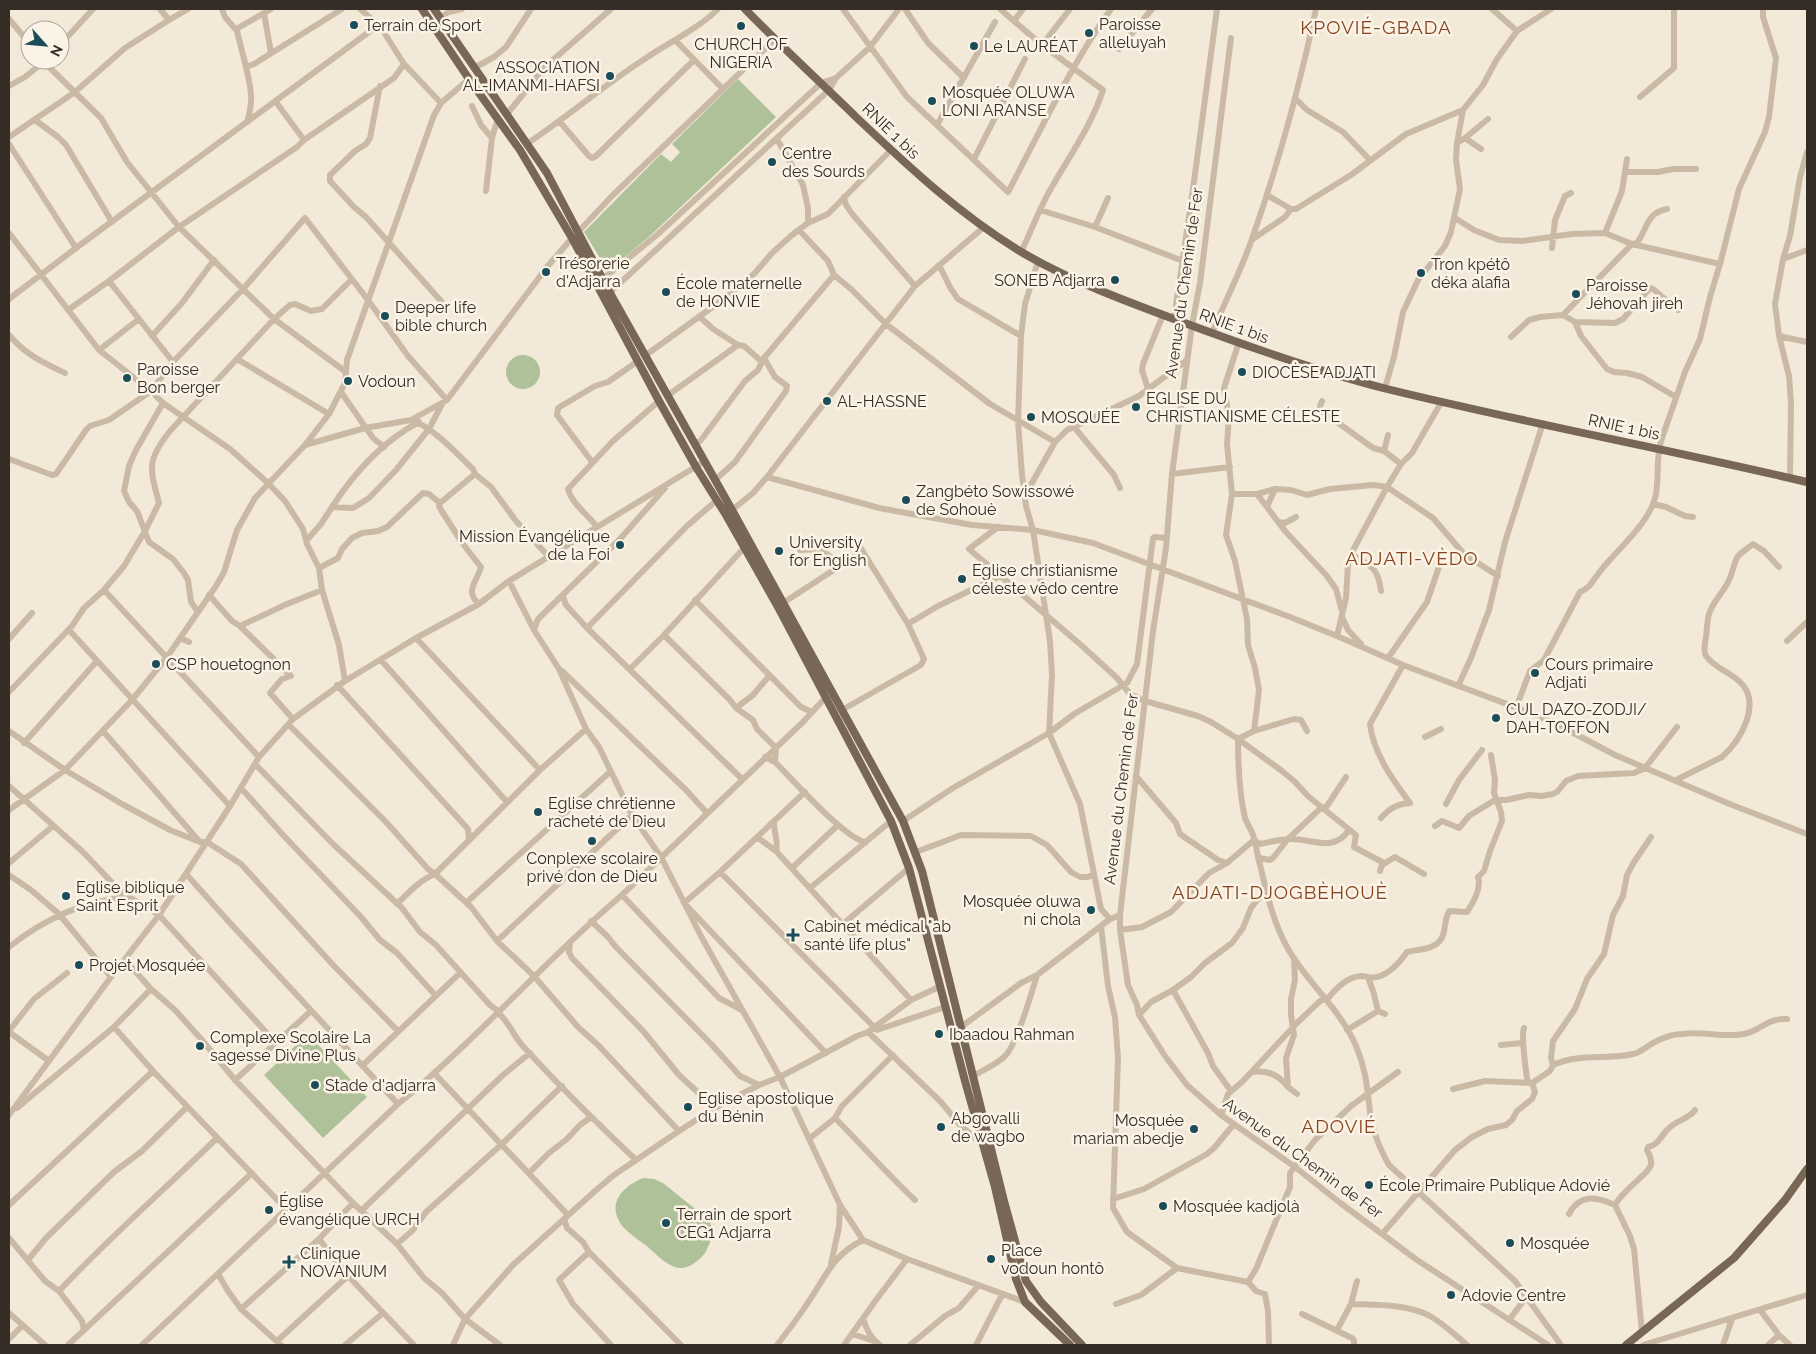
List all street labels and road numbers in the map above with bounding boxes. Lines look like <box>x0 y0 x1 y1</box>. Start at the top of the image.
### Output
street label: RNIE 1 bis <box>858 99 924 163</box>
street label: Avenue du Chemin de Fer <box>1161 186 1207 380</box>
street label: RNIE 1 bis <box>1197 305 1272 347</box>
street label: RNIE 1 bis <box>1587 410 1662 444</box>
street label: Avenue du Chemin de Fer <box>1100 692 1142 886</box>
street label: Avenue du Chemin de Fer <box>1220 1094 1387 1222</box>

